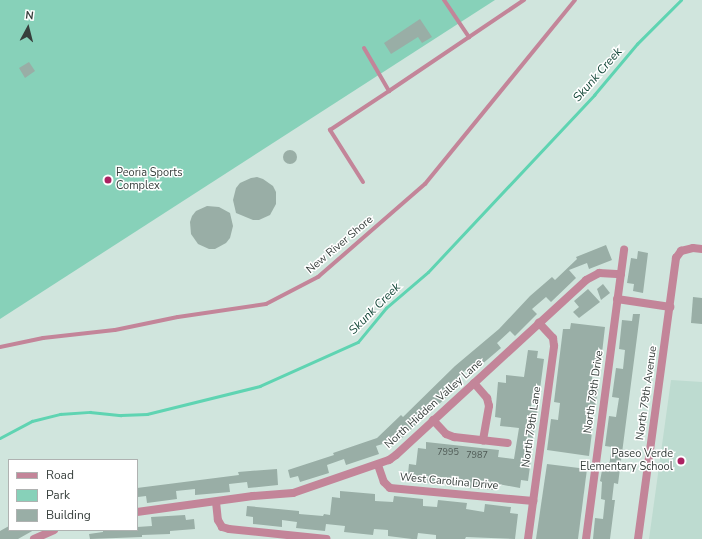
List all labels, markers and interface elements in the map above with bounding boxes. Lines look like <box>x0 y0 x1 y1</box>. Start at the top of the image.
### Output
north arrow <box>8 8 48 48</box>
text: N <box>25 8 35 24</box>
water label: Skunk Creek <box>571 45 625 105</box>
place label: Peoria Sports Complex <box>116 167 182 193</box>
marker: Peoria Sports Complex <box>103 175 113 185</box>
street label: New River Shore <box>304 213 376 277</box>
water label: Skunk Creek <box>346 280 404 338</box>
street label: North 79th Avenue <box>634 345 660 441</box>
street label: North 79th Drive <box>582 350 606 434</box>
street label: North Hidden Valley Lane <box>382 356 486 452</box>
street label: North 79th Lane <box>520 386 544 468</box>
house number: 7995 <box>437 447 459 457</box>
place label: Paseo Verde Elementary School <box>580 448 673 474</box>
house number: 7987 <box>466 450 488 460</box>
marker: Paseo Verde Elementary School <box>676 456 686 466</box>
legend <box>8 459 138 531</box>
text: Road <box>46 467 74 483</box>
street label: West Carolina Drive <box>399 471 499 493</box>
text: Park <box>46 487 70 503</box>
text: Building <box>46 507 91 523</box>

